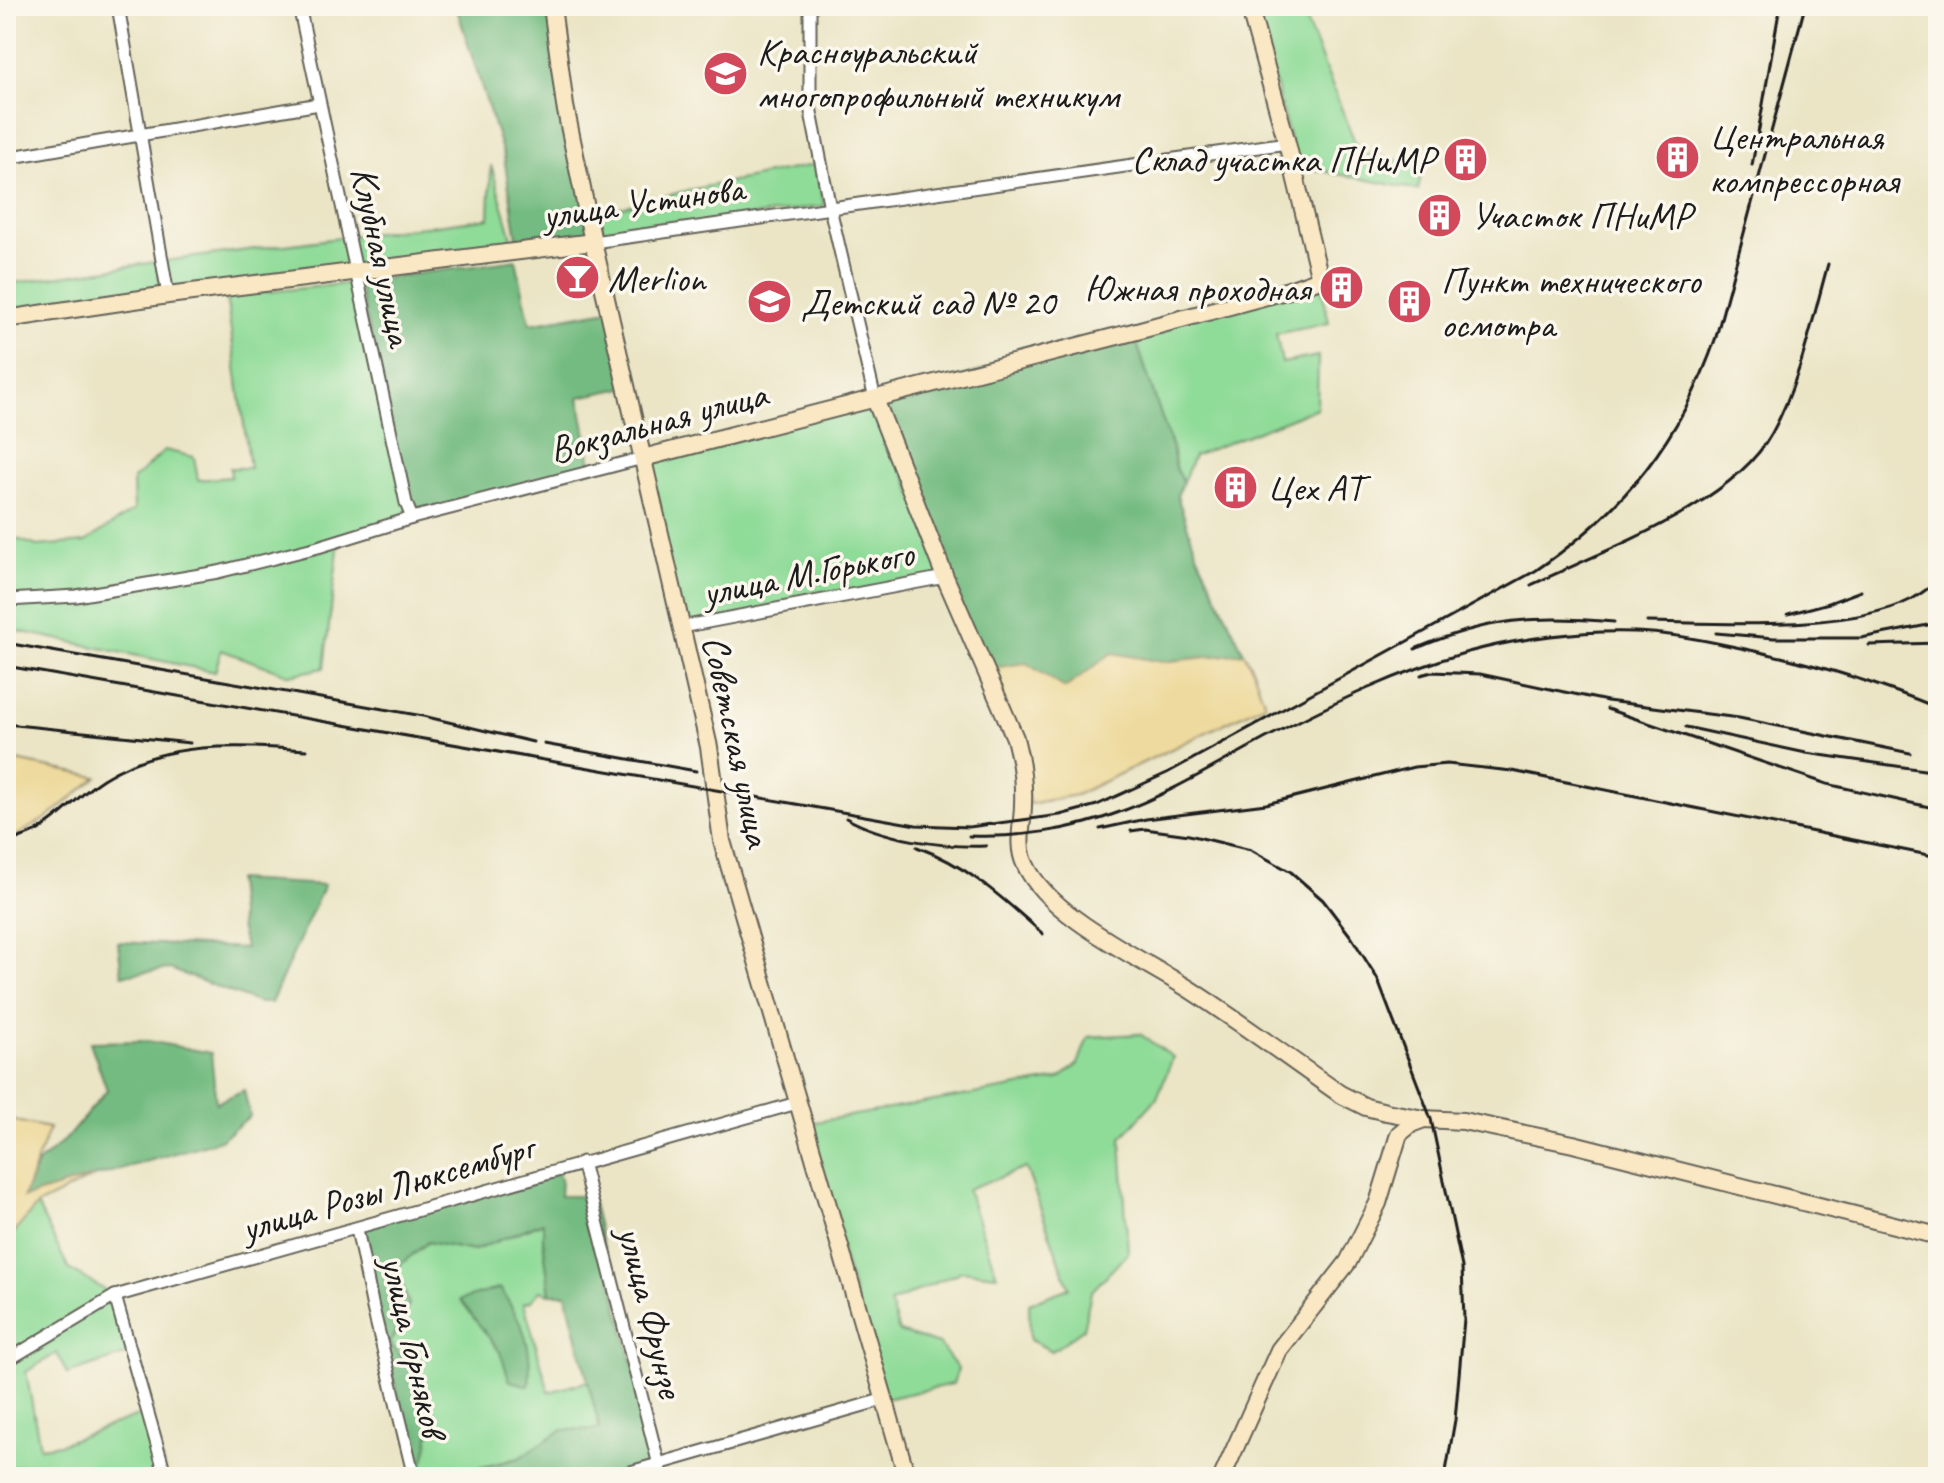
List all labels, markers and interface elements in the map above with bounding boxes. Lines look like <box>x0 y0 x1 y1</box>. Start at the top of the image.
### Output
place label: Красноуральский многопрофильный техникум <box>757 28 1121 119</box>
school or university icon: Красноуральский многопрофильный техникум <box>702 49 750 97</box>
place label: Центральная компрессорная <box>1709 113 1902 204</box>
building icon: Центральная компрессорная <box>1654 134 1702 182</box>
building icon: Склад участка ПНиМР <box>1442 135 1490 183</box>
place label: Склад участка ПНиМР <box>1131 136 1440 183</box>
street label: Клубная улица <box>340 162 425 353</box>
street label: улица Устинова <box>538 164 750 240</box>
building icon: Участок ПНиМР <box>1416 191 1464 239</box>
place label: Участок ПНиМР <box>1471 192 1697 239</box>
bar icon: Merlion <box>553 254 601 302</box>
place label: Merlion <box>608 255 707 302</box>
place label: Пункт технического осмотра <box>1441 257 1702 348</box>
building icon: Южная проходная <box>1317 264 1365 312</box>
place label: Южная проходная <box>1085 265 1313 312</box>
school or university icon: Детский сад № 20 <box>746 278 794 326</box>
building icon: Пункт технического осмотра <box>1386 278 1434 326</box>
place label: Детский сад № 20 <box>801 279 1058 326</box>
street label: Вокзальная улица <box>544 370 774 474</box>
building icon: Цех АТ <box>1212 463 1260 511</box>
place label: Цех АТ <box>1267 464 1372 511</box>
street label: улица М.Горького <box>697 529 919 617</box>
street label: Советская улица <box>692 631 783 853</box>
street label: улица Розы Люксембург <box>234 1123 543 1253</box>
street label: улица Фрунзе <box>607 1220 695 1405</box>
street label: улица Горняков <box>370 1249 459 1448</box>

